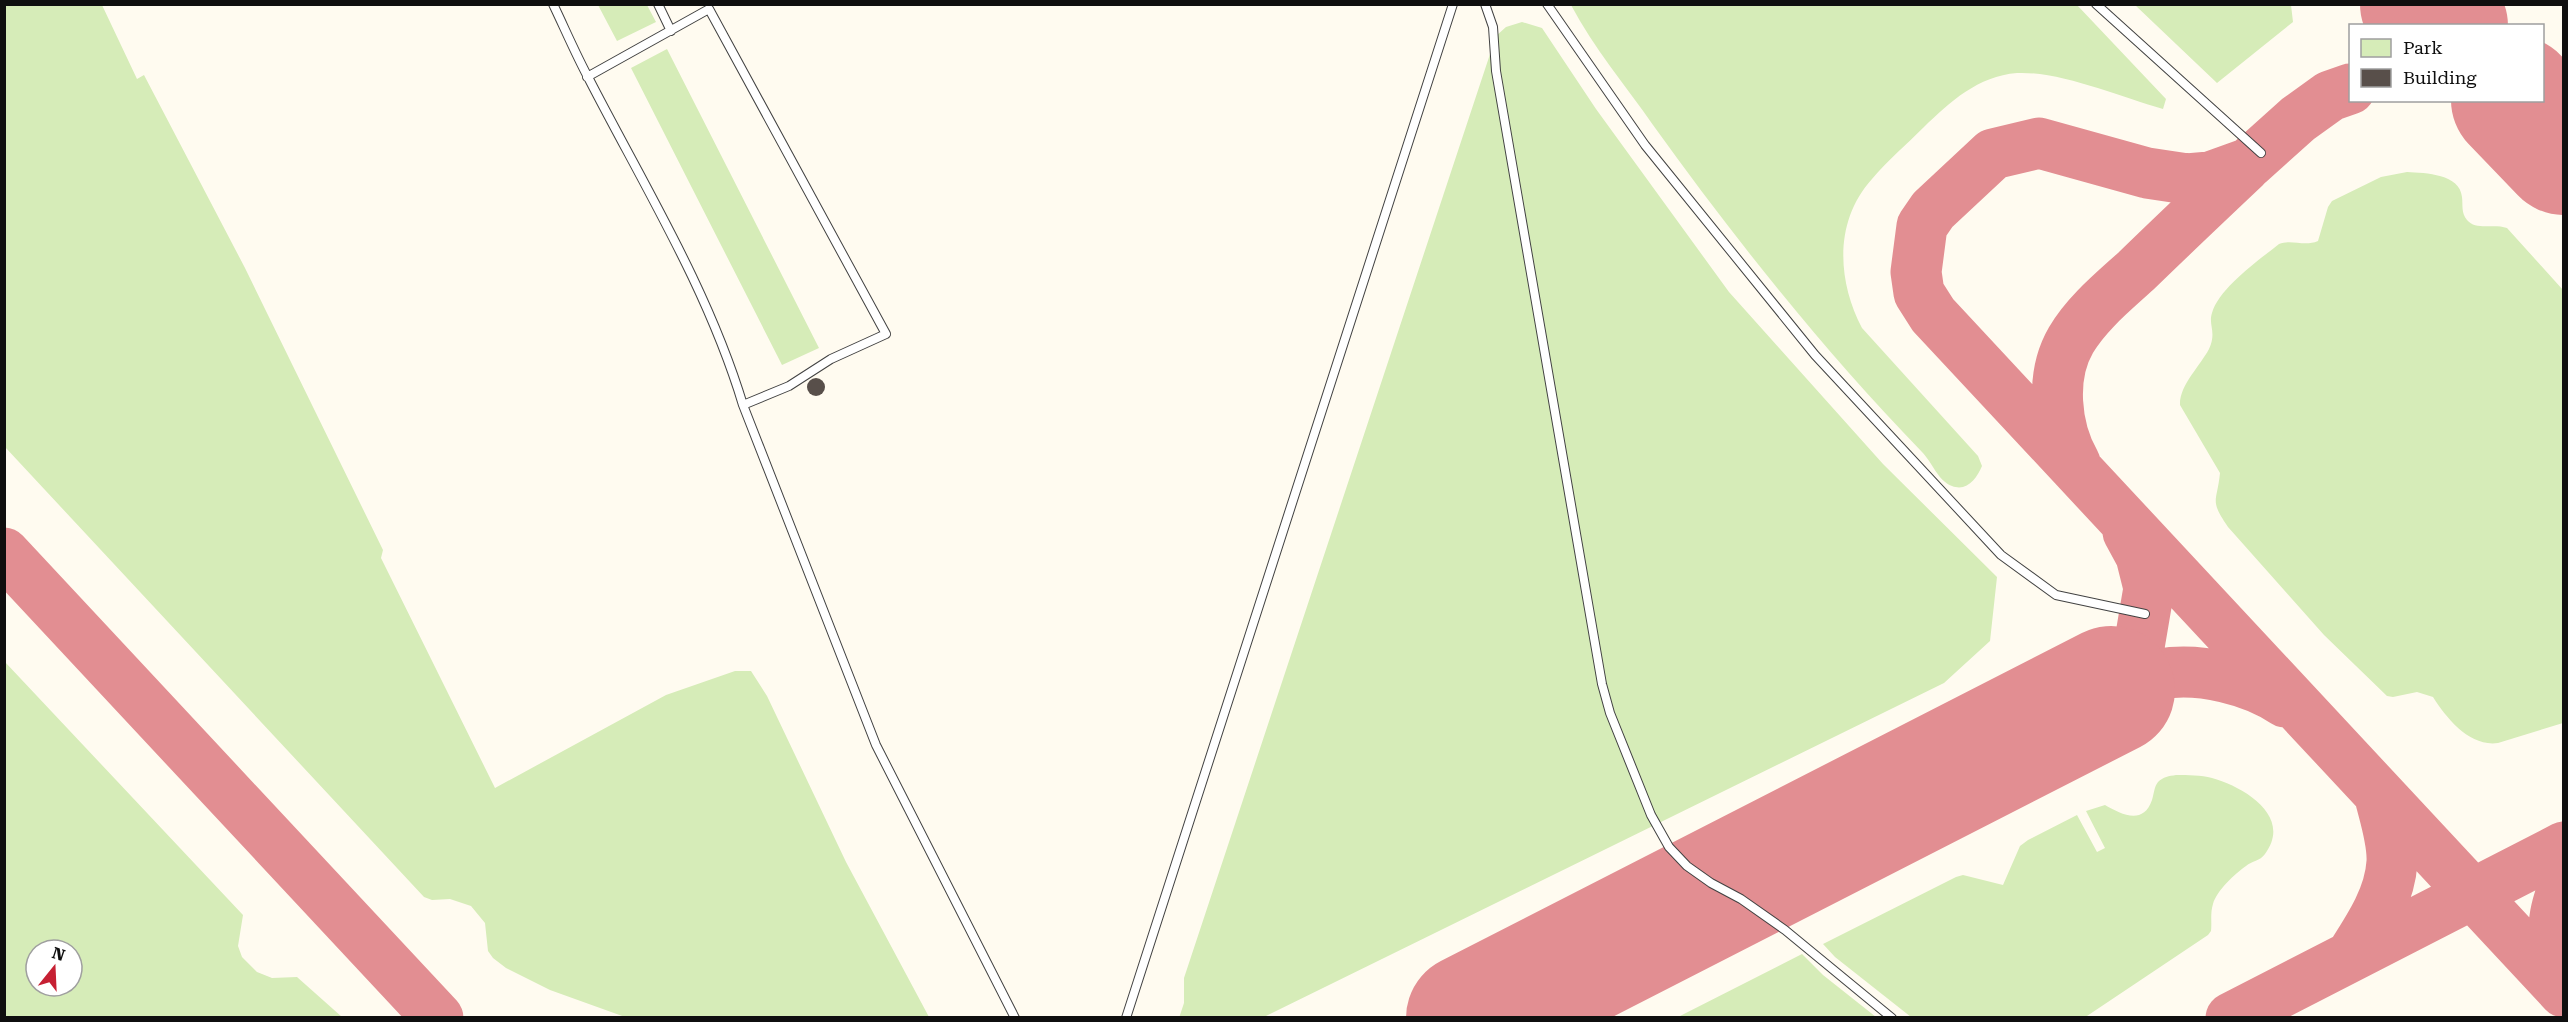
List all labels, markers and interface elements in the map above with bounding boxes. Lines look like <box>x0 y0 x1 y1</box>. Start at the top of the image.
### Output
legend <box>2349 24 2544 102</box>
text: Park <box>2403 37 2443 58</box>
text: Building <box>2403 67 2477 88</box>
north arrow <box>24 938 84 998</box>
text: N <box>50 943 67 965</box>

